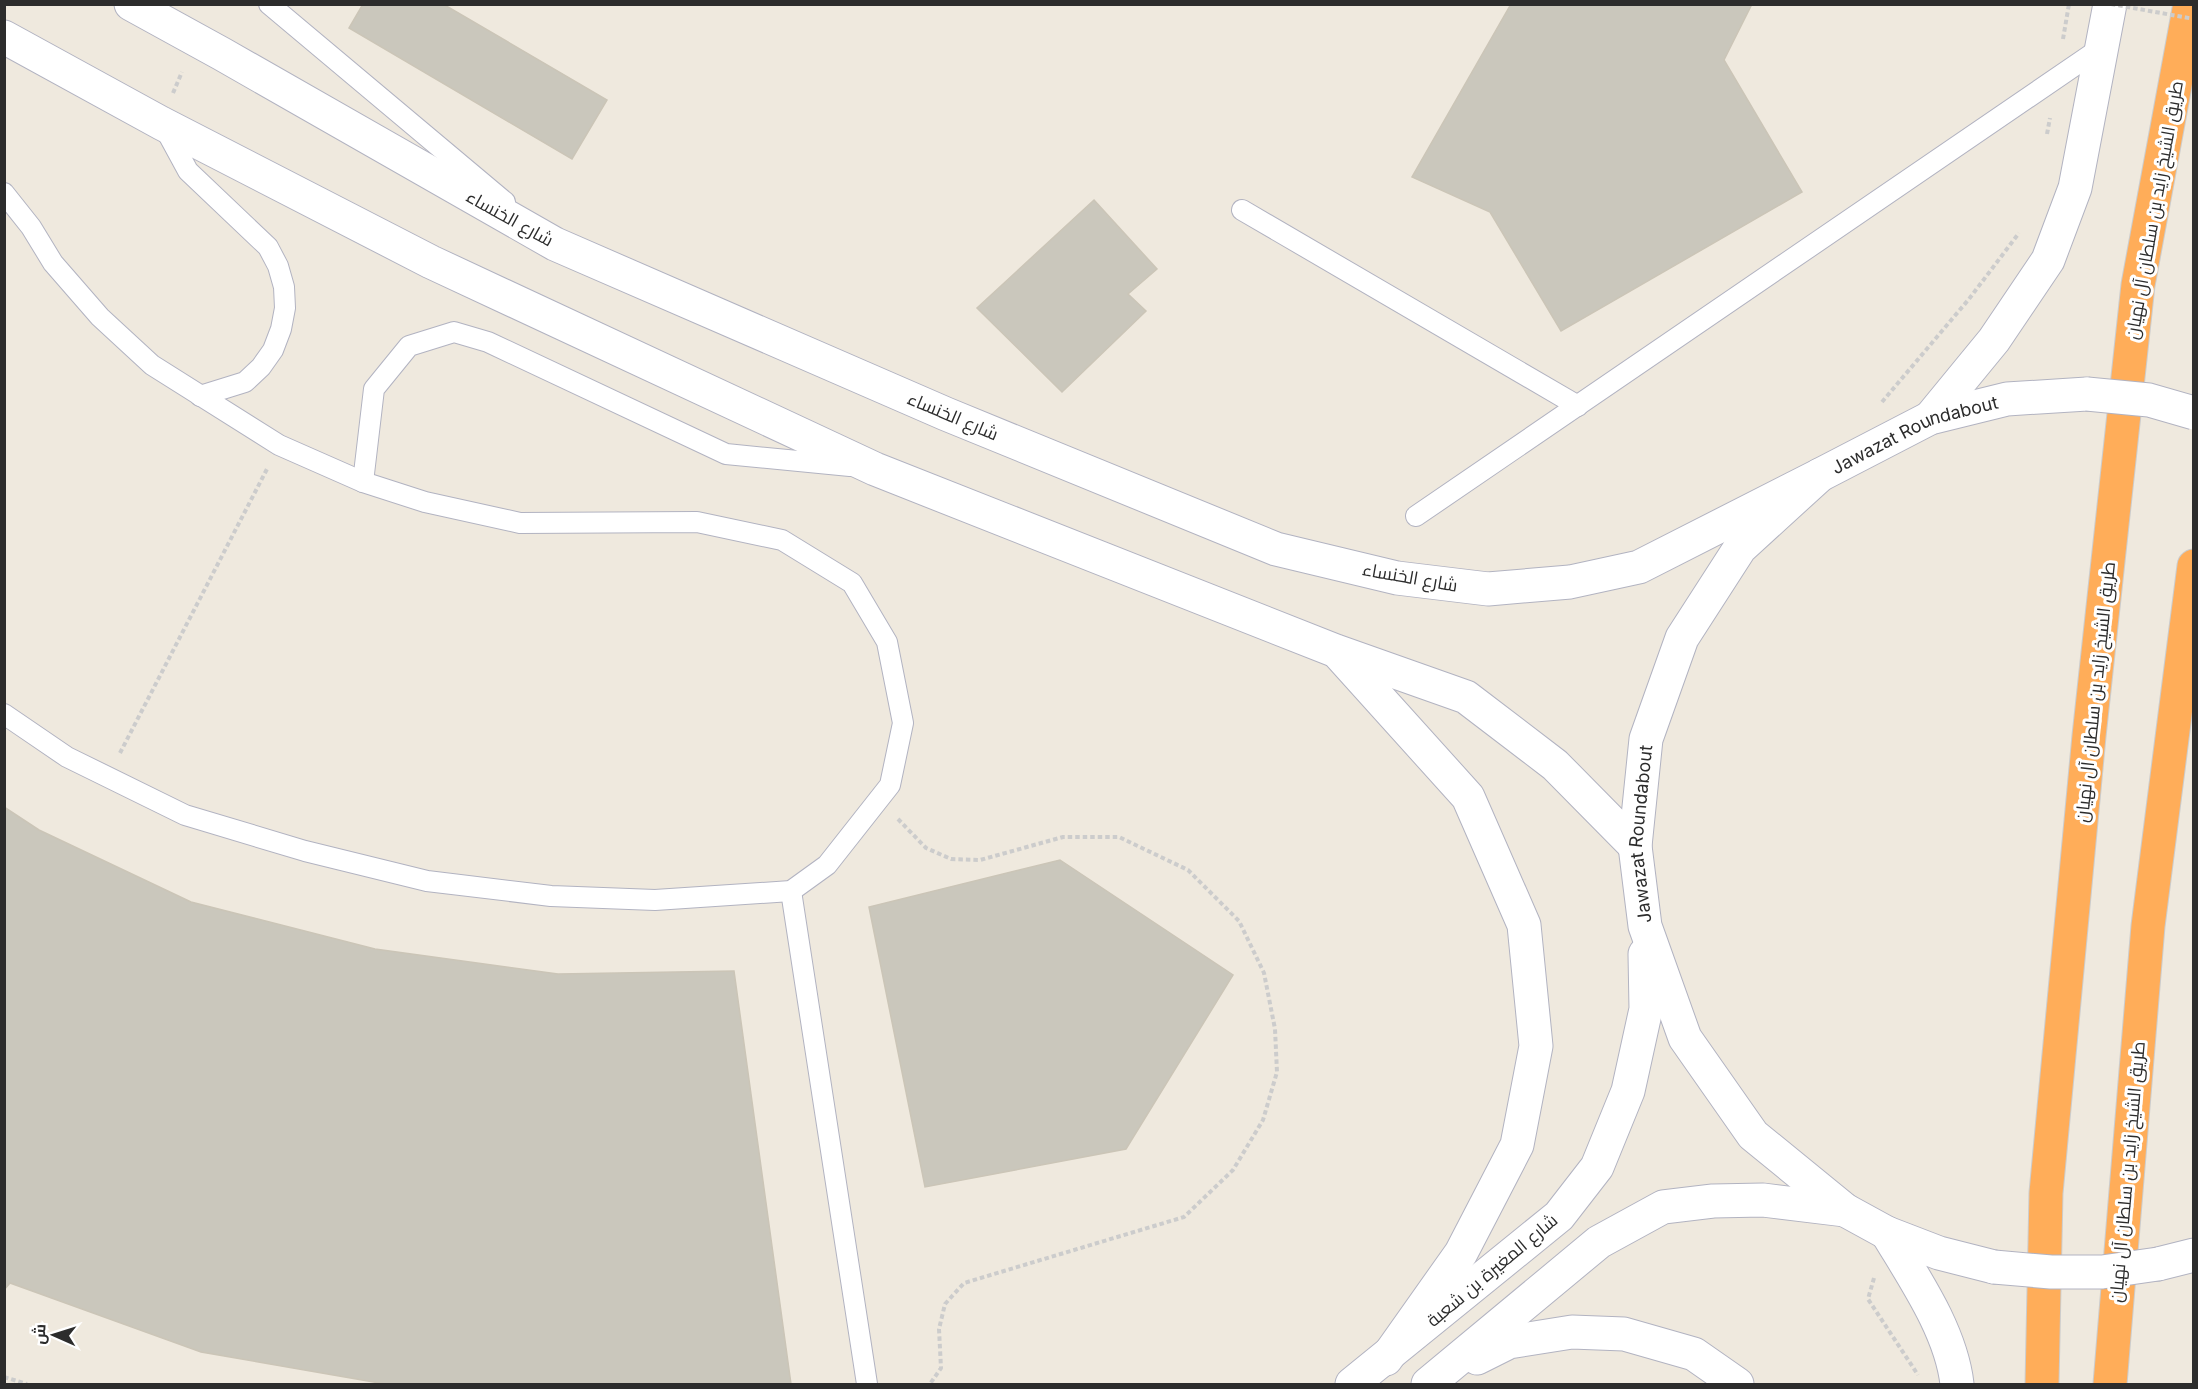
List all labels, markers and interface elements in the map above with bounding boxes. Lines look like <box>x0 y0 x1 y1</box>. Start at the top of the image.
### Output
street label: طريق الشيخ زايد بن سلطان آل نهيان <box>2121 79 2189 341</box>
street label: شارع الخنساء <box>462 185 557 252</box>
street label: شارع الخنساء <box>904 387 1001 446</box>
street label: Jawazat Roundabout <box>1828 391 2000 478</box>
street label: شارع الخنساء <box>1360 558 1459 598</box>
street label: طريق الشيخ زايد بن سلطان آل نهيان <box>2071 561 2121 824</box>
street label: Jawazat Roundabout <box>1624 744 1656 924</box>
street label: طريق الشيخ زايد بن سلطان آل نهيان <box>2105 1041 2151 1304</box>
street label: شارع المغيرة بن شعبة <box>1422 1209 1563 1332</box>
north arrow <box>24 1305 84 1365</box>
text: ش <box>28 1323 50 1345</box>

